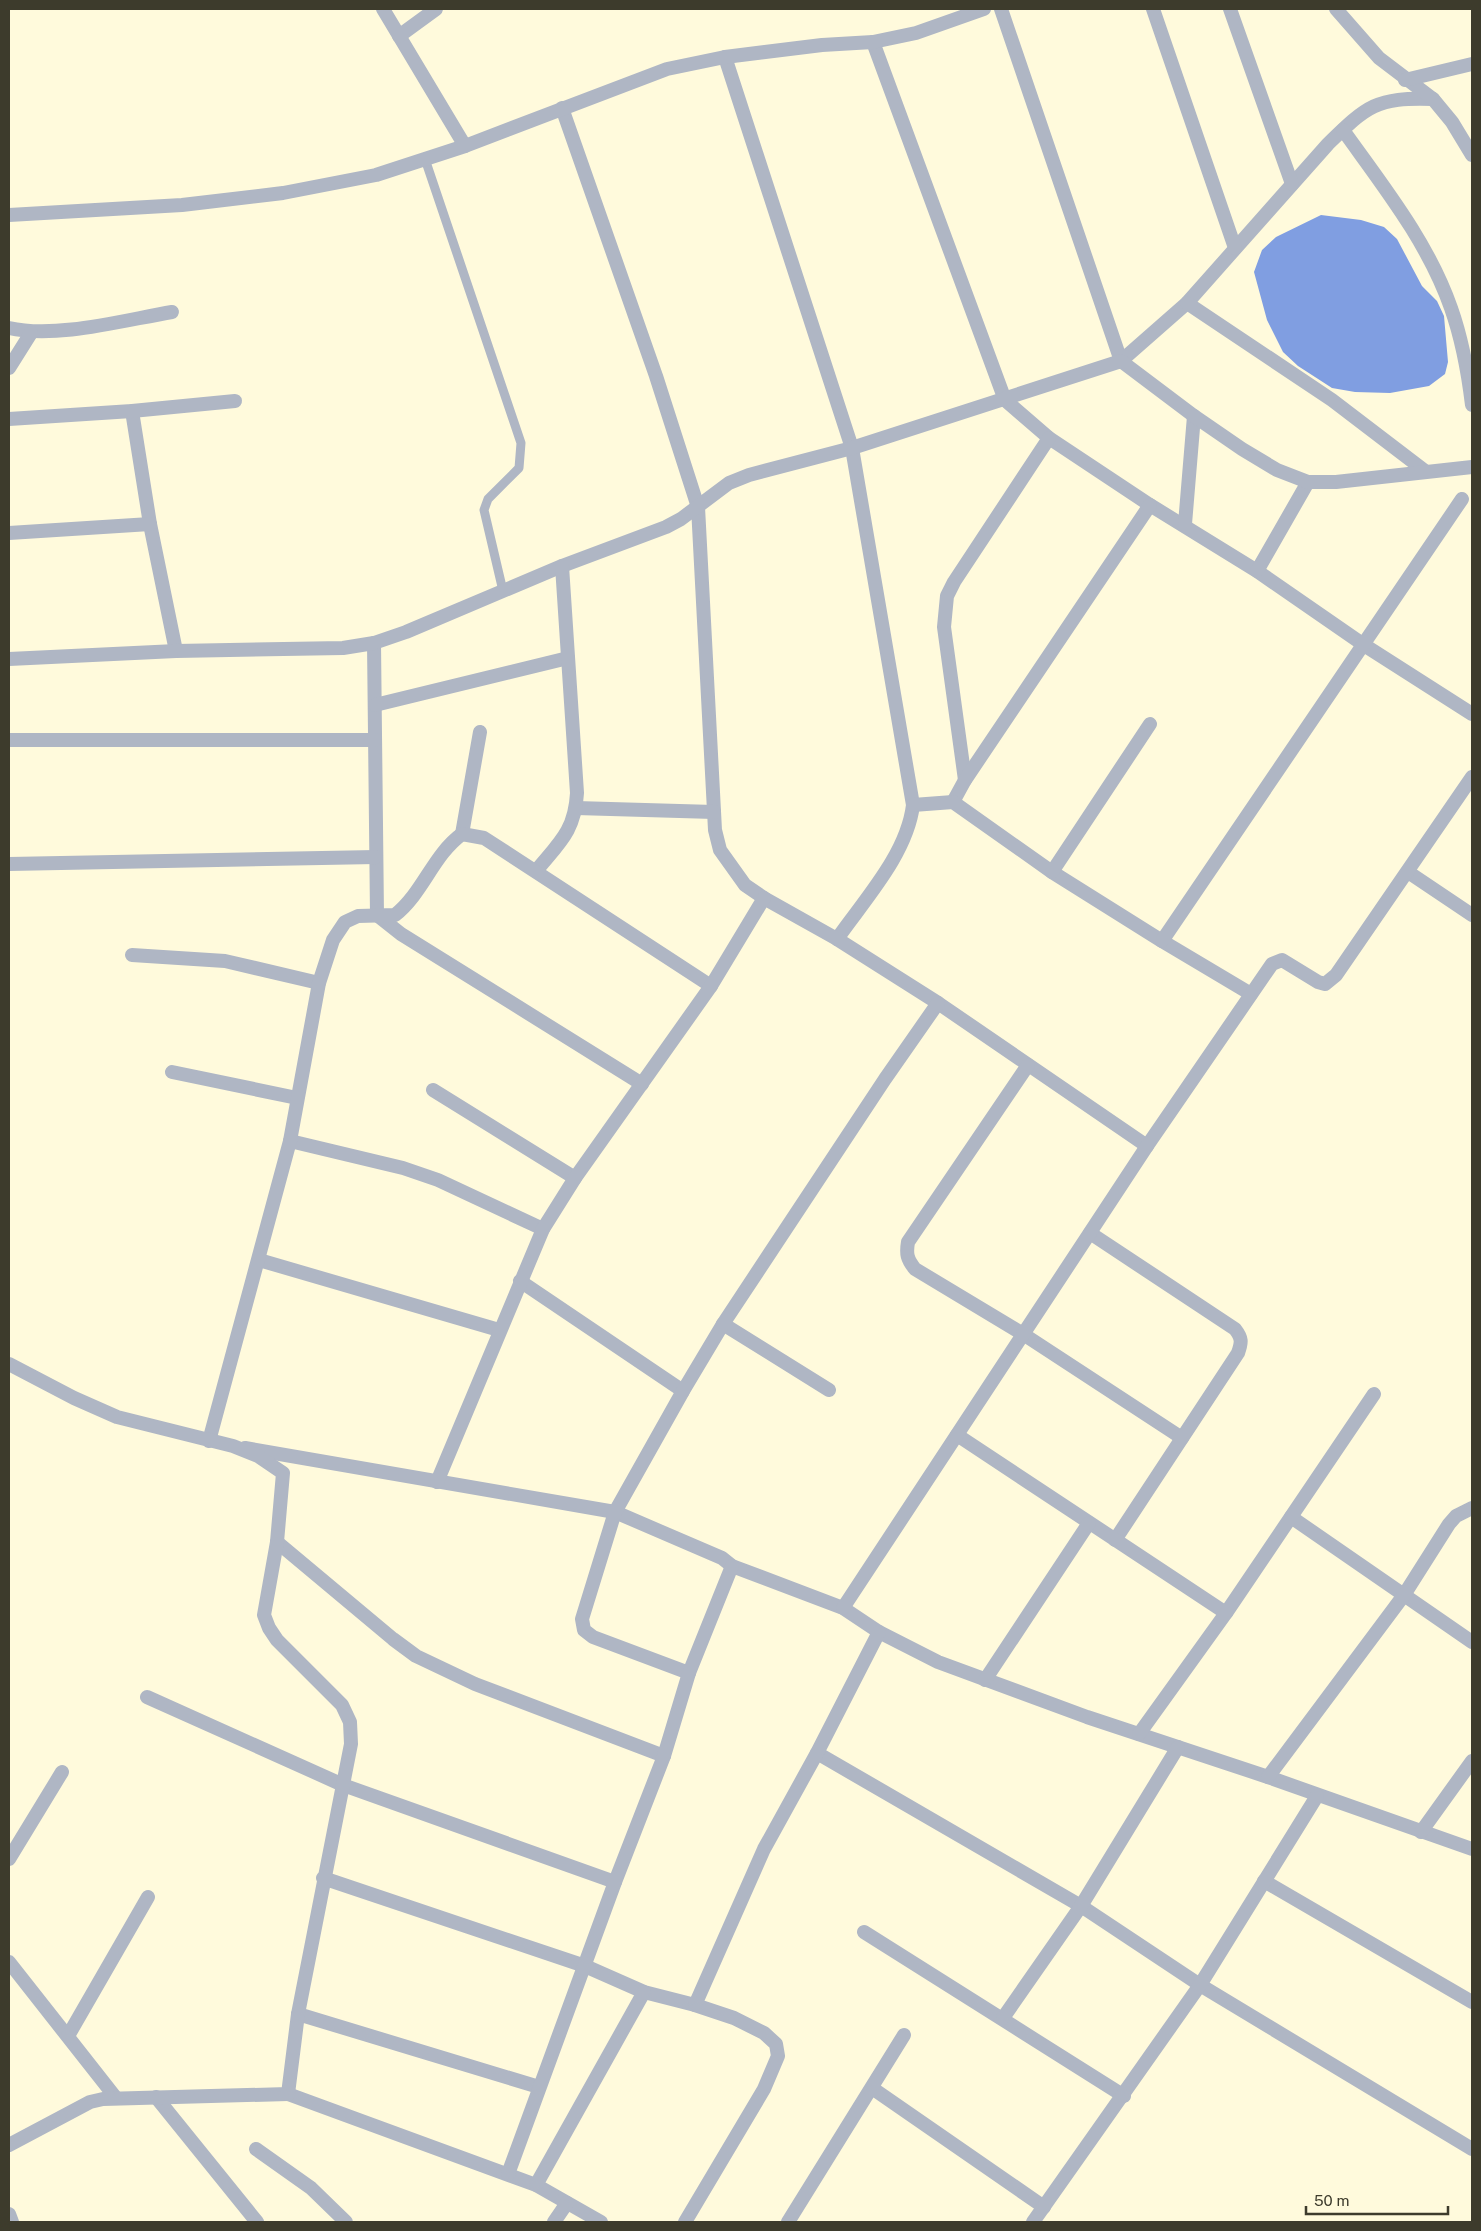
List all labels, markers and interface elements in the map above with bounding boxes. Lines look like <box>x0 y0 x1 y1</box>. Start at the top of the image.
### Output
scale bar <box>1306 2184 1448 2216</box>
text: 50 m <box>1314 2192 1349 2209</box>

